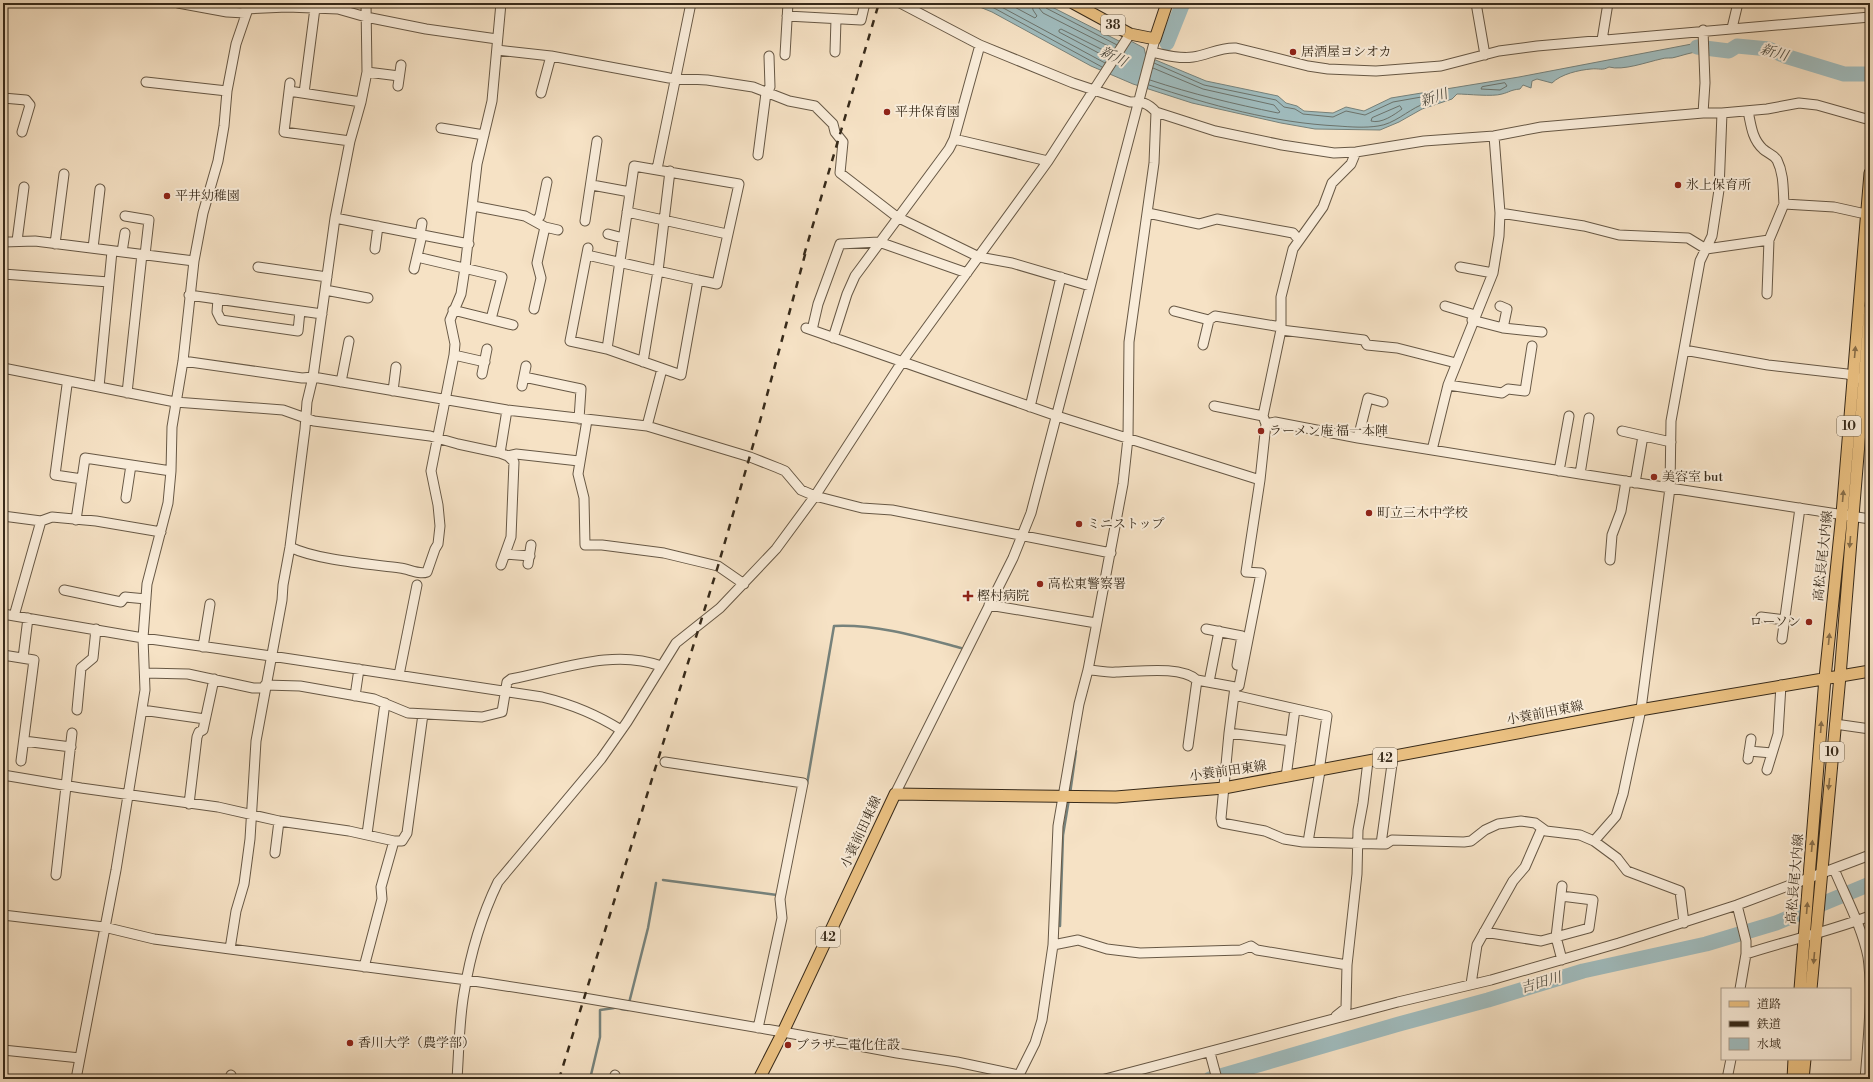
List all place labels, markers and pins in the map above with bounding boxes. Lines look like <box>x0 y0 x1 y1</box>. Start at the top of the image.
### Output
place label: 居酒屋ヨシオカ <box>1301 44 1392 60</box>
marker: 居酒屋ヨシオカ <box>1288 47 1298 57</box>
place label: 平井保育園 <box>895 104 960 120</box>
marker: 平井保育園 <box>882 107 892 117</box>
place label: 氷上保育所 <box>1686 177 1751 193</box>
marker: 氷上保育所 <box>1673 180 1683 190</box>
place label: 平井幼稚園 <box>175 188 240 204</box>
marker: 平井幼稚園 <box>162 191 172 201</box>
place label: ラーメン庵 福一本陣 <box>1269 423 1388 439</box>
marker: ラーメン庵 福一本陣 <box>1256 426 1266 436</box>
place label: 美容室 but <box>1662 469 1723 485</box>
marker: 美容室 but <box>1649 472 1659 482</box>
place label: 町立三木中学校 <box>1377 505 1468 521</box>
marker: 町立三木中学校 <box>1364 508 1374 518</box>
place label: ミニストップ <box>1087 516 1165 532</box>
marker: ミニストップ <box>1074 519 1084 529</box>
place label: 高松東警察署 <box>1048 576 1126 592</box>
marker: 高松東警察署 <box>1035 579 1045 589</box>
place label: 樫村病院 <box>977 588 1029 604</box>
marker: 樫村病院 <box>962 590 974 602</box>
place label: ローソン <box>1750 614 1801 630</box>
marker: ローソン <box>1804 617 1814 627</box>
place label: 香川大学（農学部） <box>358 1035 475 1051</box>
place label: ブラザー電化住設 <box>796 1037 900 1053</box>
marker: 香川大学（農学部） <box>345 1038 355 1048</box>
marker: ブラザー電化住設 <box>783 1040 793 1050</box>

